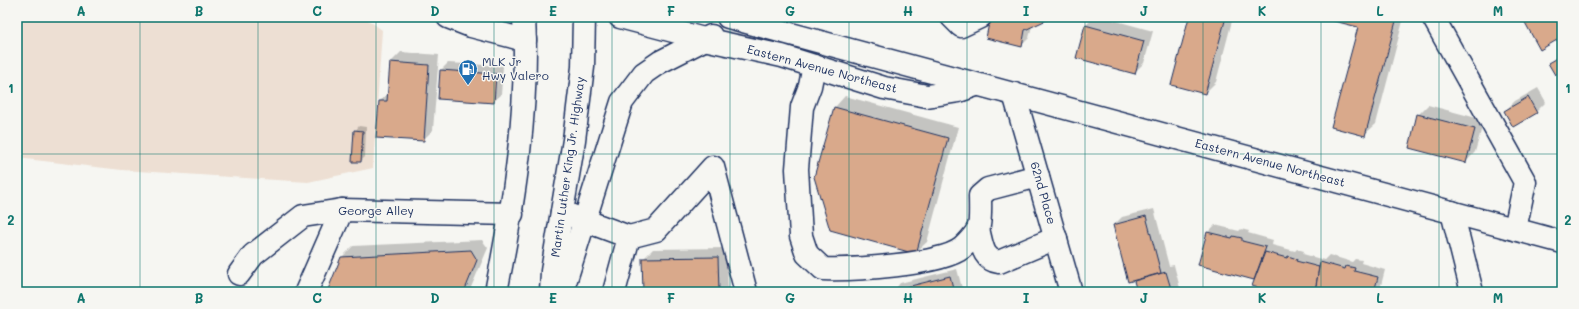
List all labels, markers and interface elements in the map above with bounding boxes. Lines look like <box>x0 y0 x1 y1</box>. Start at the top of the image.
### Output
text: A <box>76 2 86 19</box>
text: B <box>195 2 204 19</box>
text: C <box>312 2 322 19</box>
text: D <box>430 2 440 19</box>
text: E <box>549 2 557 19</box>
text: F <box>667 2 675 19</box>
text: G <box>785 2 795 19</box>
text: H <box>903 2 913 19</box>
text: I <box>1023 2 1030 19</box>
text: J <box>1140 2 1148 19</box>
text: K <box>1258 2 1267 19</box>
text: L <box>1376 2 1384 19</box>
text: M <box>1493 2 1503 19</box>
street label: Eastern Avenue Northeast <box>745 40 899 96</box>
place label: MLK Jr Hwy Valero <box>482 53 549 83</box>
fuel station icon: MLK Jr Hwy Valero <box>457 58 479 86</box>
street label: Martin Luther King Jr. Highway <box>546 76 588 258</box>
text: 1 <box>8 79 14 96</box>
text: 1 <box>1565 79 1571 96</box>
street label: Eastern Avenue Northeast <box>1193 134 1347 190</box>
street label: 62nd Place <box>1027 160 1061 226</box>
street label: George Alley <box>338 202 414 218</box>
text: 2 <box>7 211 15 228</box>
text: 2 <box>1564 211 1572 228</box>
text: A <box>76 289 86 306</box>
text: B <box>195 289 204 306</box>
text: C <box>312 289 322 306</box>
text: D <box>430 289 440 306</box>
text: E <box>549 289 557 306</box>
text: F <box>667 289 675 306</box>
text: G <box>785 289 795 306</box>
text: H <box>903 289 913 306</box>
text: I <box>1023 289 1030 306</box>
text: J <box>1140 289 1148 306</box>
text: K <box>1258 289 1267 306</box>
text: L <box>1376 289 1384 306</box>
text: M <box>1493 289 1503 306</box>

